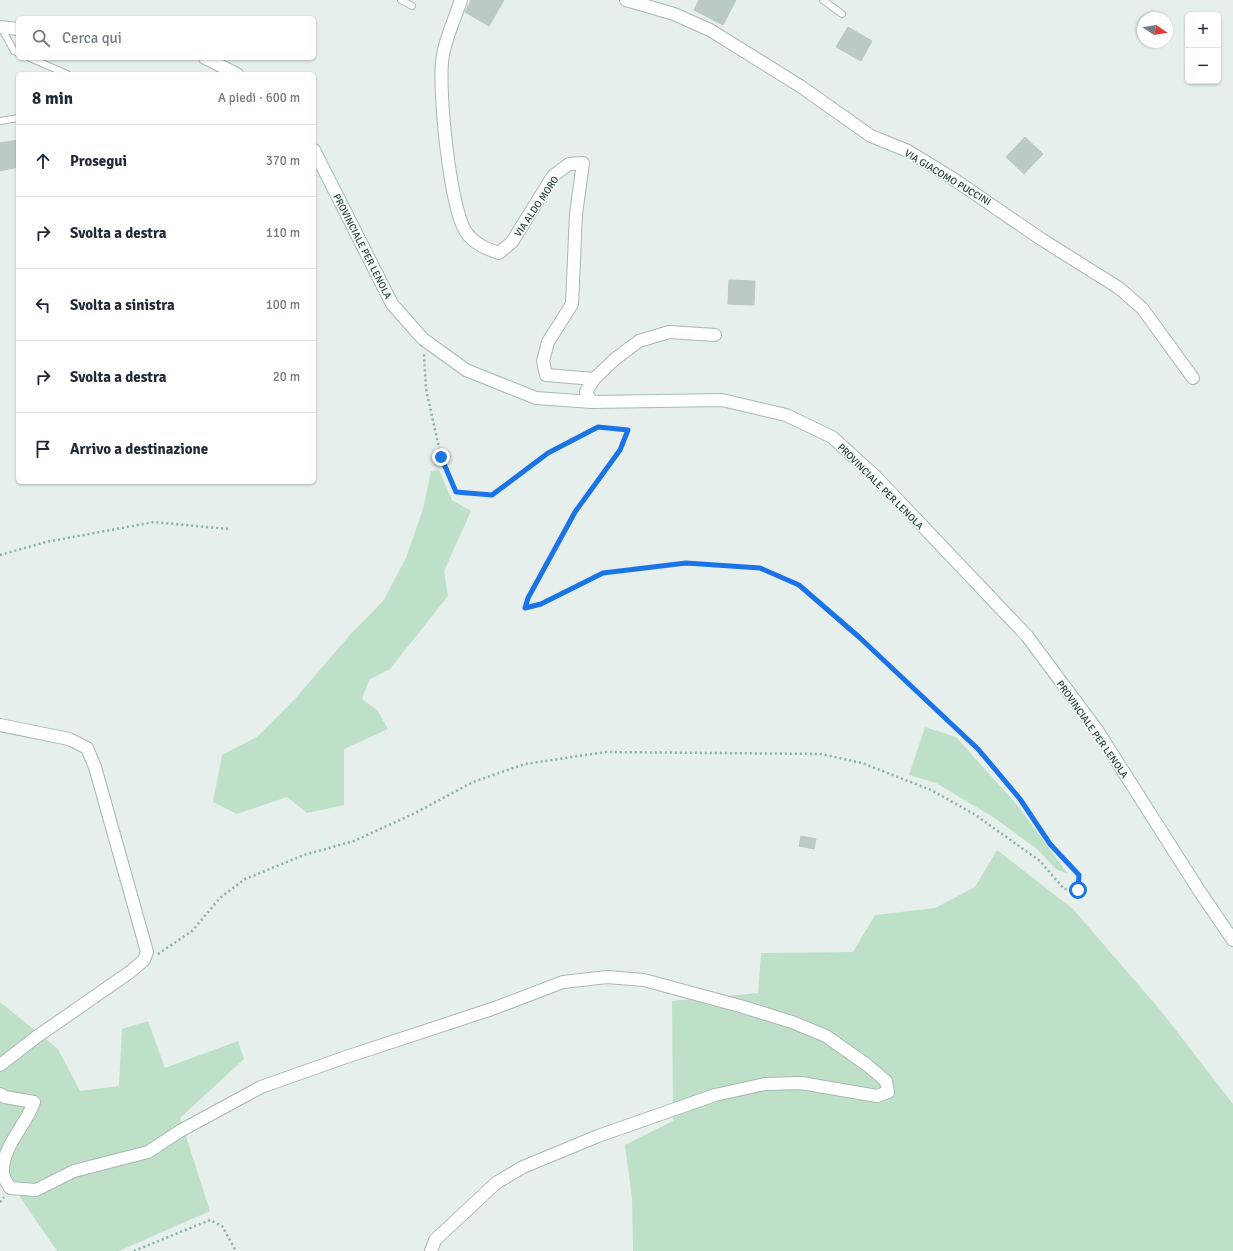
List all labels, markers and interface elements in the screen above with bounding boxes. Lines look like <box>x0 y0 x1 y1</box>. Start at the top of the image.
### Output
north arrow <box>1137 12 1173 48</box>
map controls <box>1185 12 1221 84</box>
button: + <box>1185 12 1221 48</box>
search box <box>16 16 316 60</box>
icon: search <box>30 27 52 49</box>
text: Cerca qui <box>62 29 122 47</box>
button: − <box>1185 48 1221 84</box>
text: 8 min <box>32 88 73 109</box>
text: A piedi · 600 m <box>218 90 300 106</box>
street label: VIA GIACOMO PUCCINI <box>902 147 993 208</box>
icon: ahead <box>32 150 54 172</box>
text: Prosegui <box>70 152 127 170</box>
text: 370 m <box>266 153 300 169</box>
street label: VIA ALDO MORO <box>512 174 562 239</box>
street label: PROVINCIALE PER LENOLA <box>330 192 394 301</box>
icon: right <box>32 222 54 244</box>
text: Svolta a destra <box>70 224 166 242</box>
text: 110 m <box>266 225 300 241</box>
icon: left <box>32 294 54 316</box>
text: Svolta a sinistra <box>70 296 175 314</box>
text: 100 m <box>266 297 300 313</box>
icon: right <box>32 366 54 388</box>
text: Svolta a destra <box>70 368 166 386</box>
text: 20 m <box>273 369 300 385</box>
icon: arrive <box>32 438 54 460</box>
text: Arrivo a destinazione <box>70 440 208 458</box>
street label: PROVINCIALE PER LENOLA <box>835 441 926 532</box>
route end <box>432 448 450 466</box>
street label: PROVINCIALE PER LENOLA <box>1054 678 1130 781</box>
route start <box>1069 881 1087 899</box>

